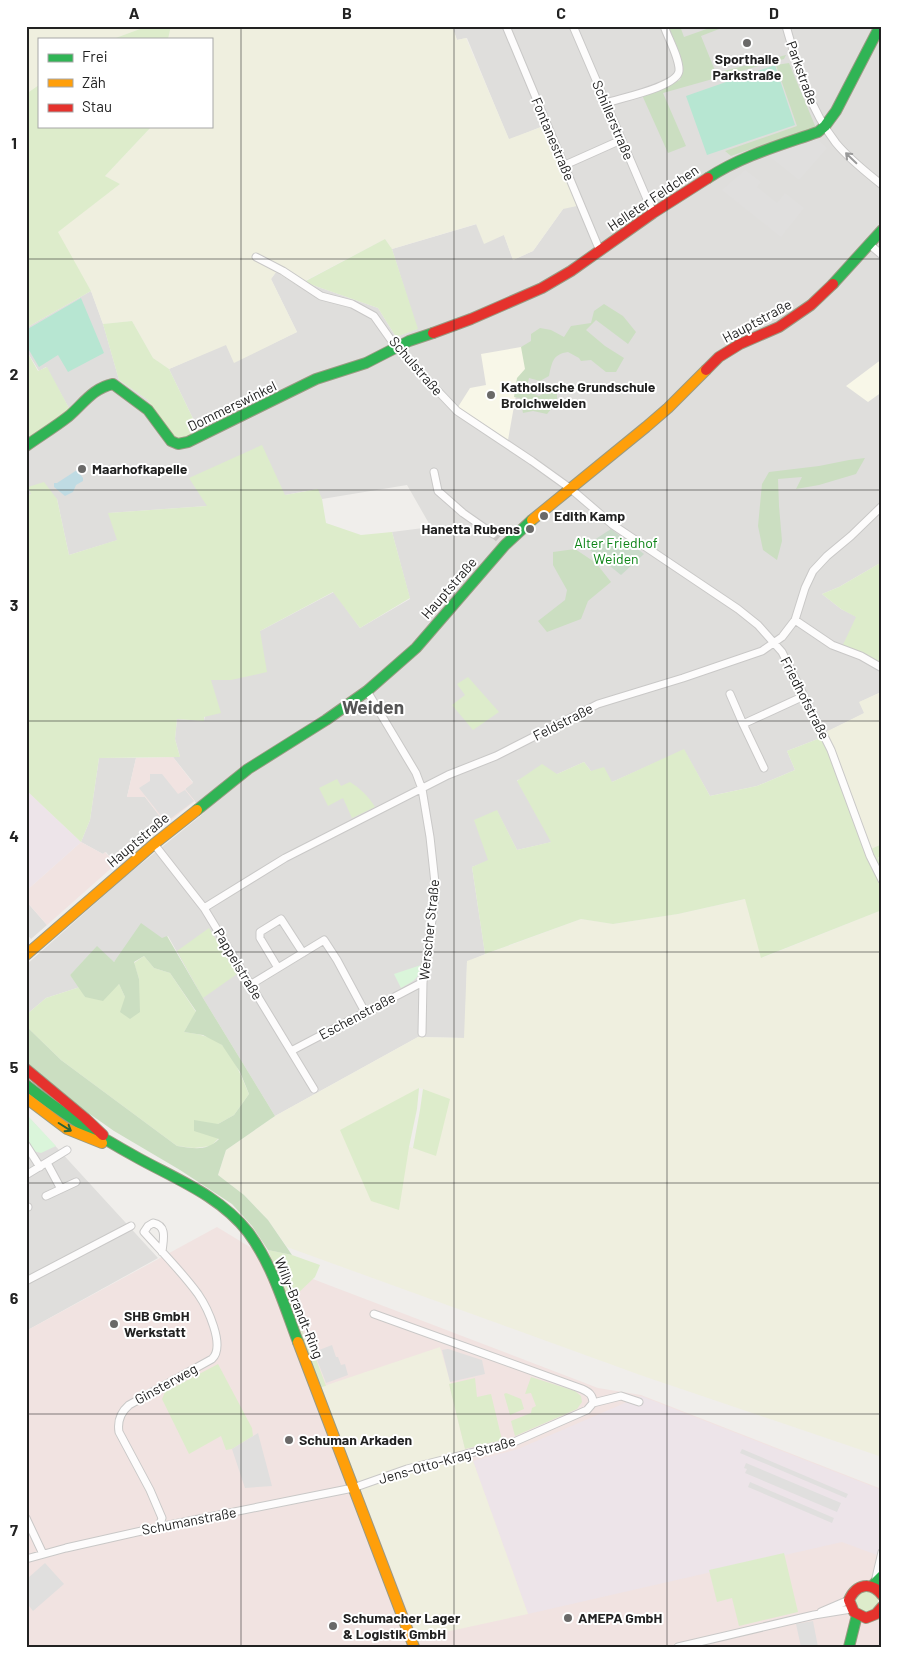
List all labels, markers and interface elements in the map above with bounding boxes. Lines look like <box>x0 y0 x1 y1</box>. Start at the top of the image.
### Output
text: A <box>129 3 140 22</box>
text: B <box>342 3 352 22</box>
text: C <box>556 3 566 22</box>
text: D <box>769 3 779 22</box>
marker: Sporthalle Parkstraße <box>741 37 753 49</box>
legend <box>38 38 212 128</box>
street label: Parkstraße <box>783 39 822 107</box>
text: Frei <box>82 47 108 65</box>
place label: Sporthalle Parkstraße <box>712 50 782 83</box>
text: Zäh <box>82 73 106 91</box>
street label: Schillerstraße <box>589 77 638 162</box>
street label: Fontanestraße <box>528 95 579 183</box>
text: Stau <box>82 97 112 115</box>
text: 1 <box>11 133 17 152</box>
one-way arrow <box>844 152 857 164</box>
street label: Helleter Feldchen <box>604 161 701 234</box>
street label: Hauptstraße <box>719 295 794 346</box>
street label: Schulstraße <box>386 333 447 399</box>
text: 2 <box>10 364 19 383</box>
street label: Dommerswinkel <box>185 377 279 434</box>
place label: Katholische Grundschule Broichweiden <box>501 378 656 411</box>
marker: Katholische Grundschule Broichweiden <box>485 389 497 401</box>
place label: Maarhofkapelle <box>92 460 188 477</box>
marker: Maarhofkapelle <box>76 463 88 475</box>
place label: Edith Kamp <box>554 507 625 524</box>
marker: Edith Kamp <box>538 510 550 522</box>
place label: Hanetta Rubens <box>421 520 520 537</box>
marker: Hanetta Rubens <box>524 523 536 535</box>
park label: Alter Friedhof Weiden <box>574 534 658 567</box>
street label: Hauptstraße <box>417 553 480 622</box>
text: 3 <box>10 595 18 614</box>
street label: Friedhofstraße <box>777 654 834 742</box>
district label: Weiden <box>342 695 404 718</box>
street label: Feldstraße <box>530 699 596 744</box>
street label: Hauptstraße <box>103 809 172 871</box>
text: 4 <box>9 826 19 845</box>
street label: Werscher Straße <box>415 878 442 981</box>
street label: Pappelstraße <box>210 925 267 1003</box>
street label: Eschenstraße <box>316 988 398 1043</box>
text: 5 <box>10 1057 19 1076</box>
one-way arrow <box>58 1122 72 1133</box>
street label: Willy-Brandt-Ring <box>271 1255 328 1361</box>
text: 6 <box>10 1288 19 1307</box>
place label: SHB GmbH Werkstatt <box>124 1307 190 1340</box>
marker: SHB GmbH Werkstatt <box>108 1318 120 1330</box>
street label: Ginsterweg <box>131 1359 200 1408</box>
place label: Schuman Arkaden <box>299 1431 412 1448</box>
street label: Jens-Otto-Krag-Straße <box>376 1432 517 1487</box>
marker: Schuman Arkaden <box>283 1434 295 1446</box>
street label: Schumanstraße <box>140 1503 238 1538</box>
text: 7 <box>10 1520 18 1539</box>
place label: Schumacher Lager & Logistik GmbH <box>343 1609 461 1642</box>
place label: AMEPA GmbH <box>578 1609 663 1626</box>
marker: AMEPA GmbH <box>562 1612 574 1624</box>
marker: Schumacher Lager & Logistik GmbH <box>327 1620 339 1632</box>

